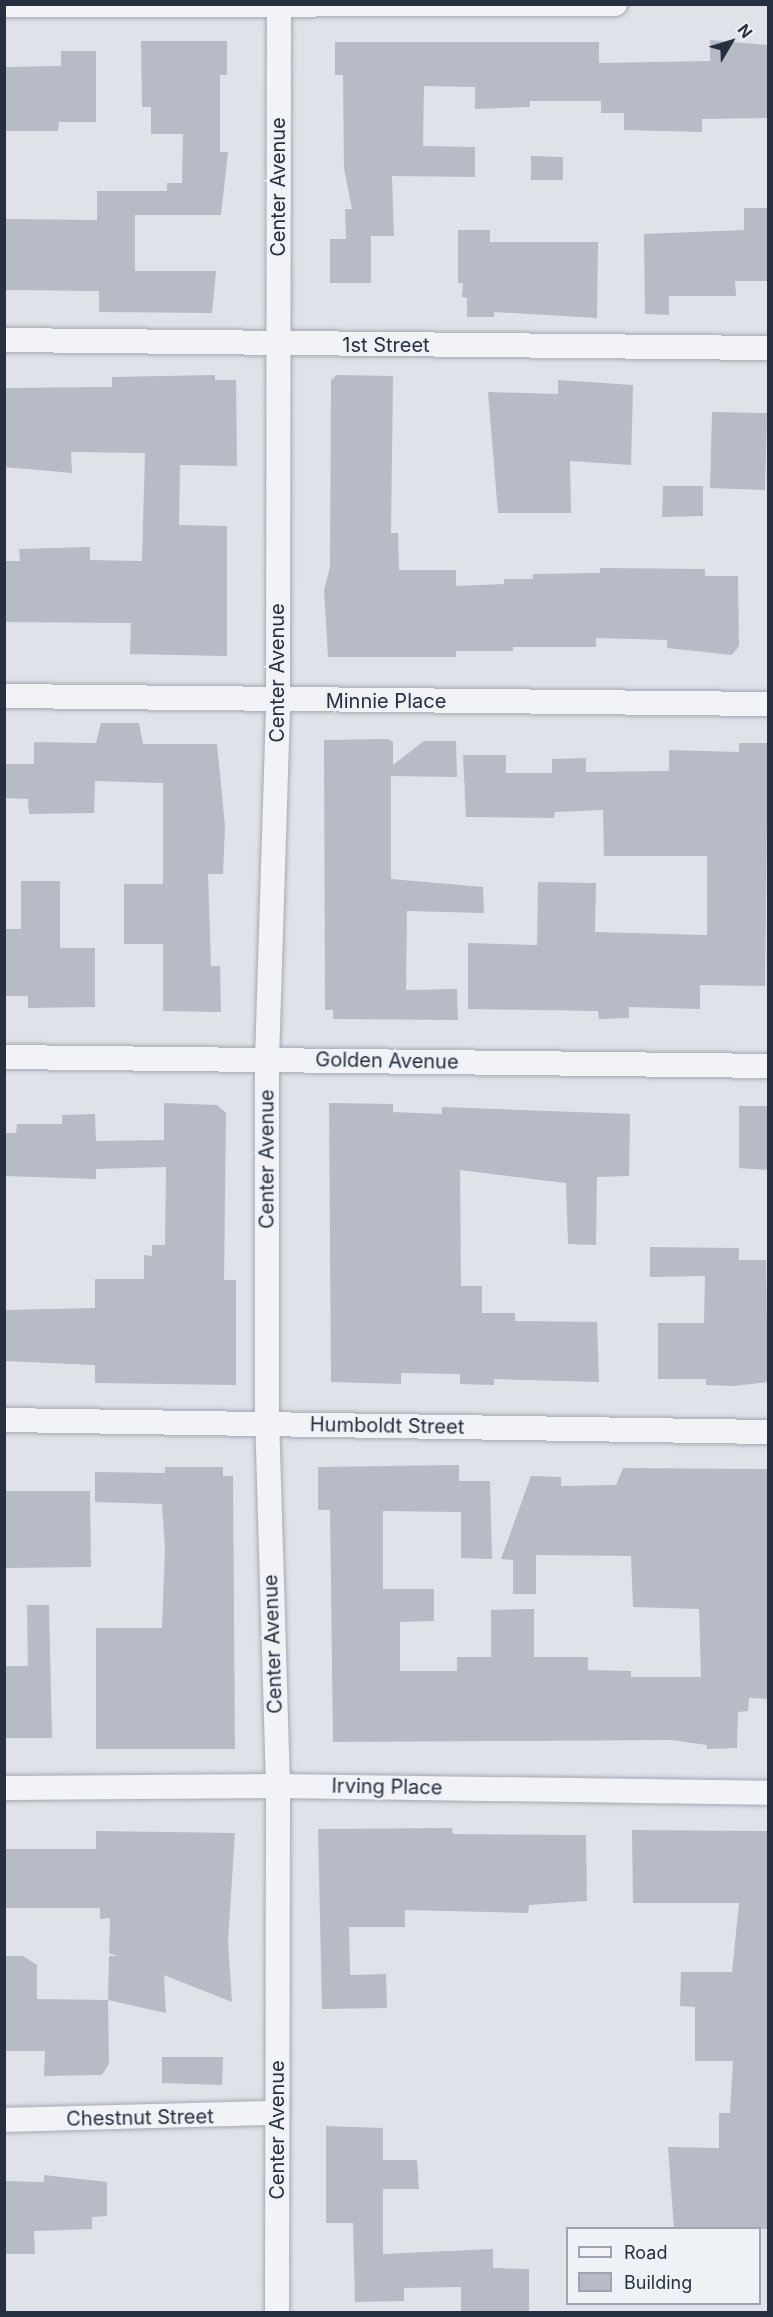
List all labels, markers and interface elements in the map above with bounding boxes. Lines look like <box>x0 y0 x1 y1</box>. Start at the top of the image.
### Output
north arrow <box>701 12 761 72</box>
text: N <box>734 20 757 42</box>
street label: Center Avenue <box>266 117 290 257</box>
street label: 1st Street <box>342 333 430 357</box>
street label: Center Avenue <box>265 603 289 743</box>
street label: Minnie Place <box>326 689 446 713</box>
street label: Golden Avenue <box>315 1048 459 1074</box>
street label: Center Avenue <box>255 1089 279 1229</box>
street label: Humboldt Street <box>310 1413 464 1439</box>
street label: Center Avenue <box>259 1574 287 1714</box>
street label: Irving Place <box>331 1774 443 1800</box>
street label: Center Avenue <box>265 2060 289 2200</box>
street label: Chestnut Street <box>66 2105 214 2131</box>
legend <box>566 2227 761 2305</box>
text: Road <box>624 2242 667 2263</box>
text: Building <box>624 2272 692 2293</box>

